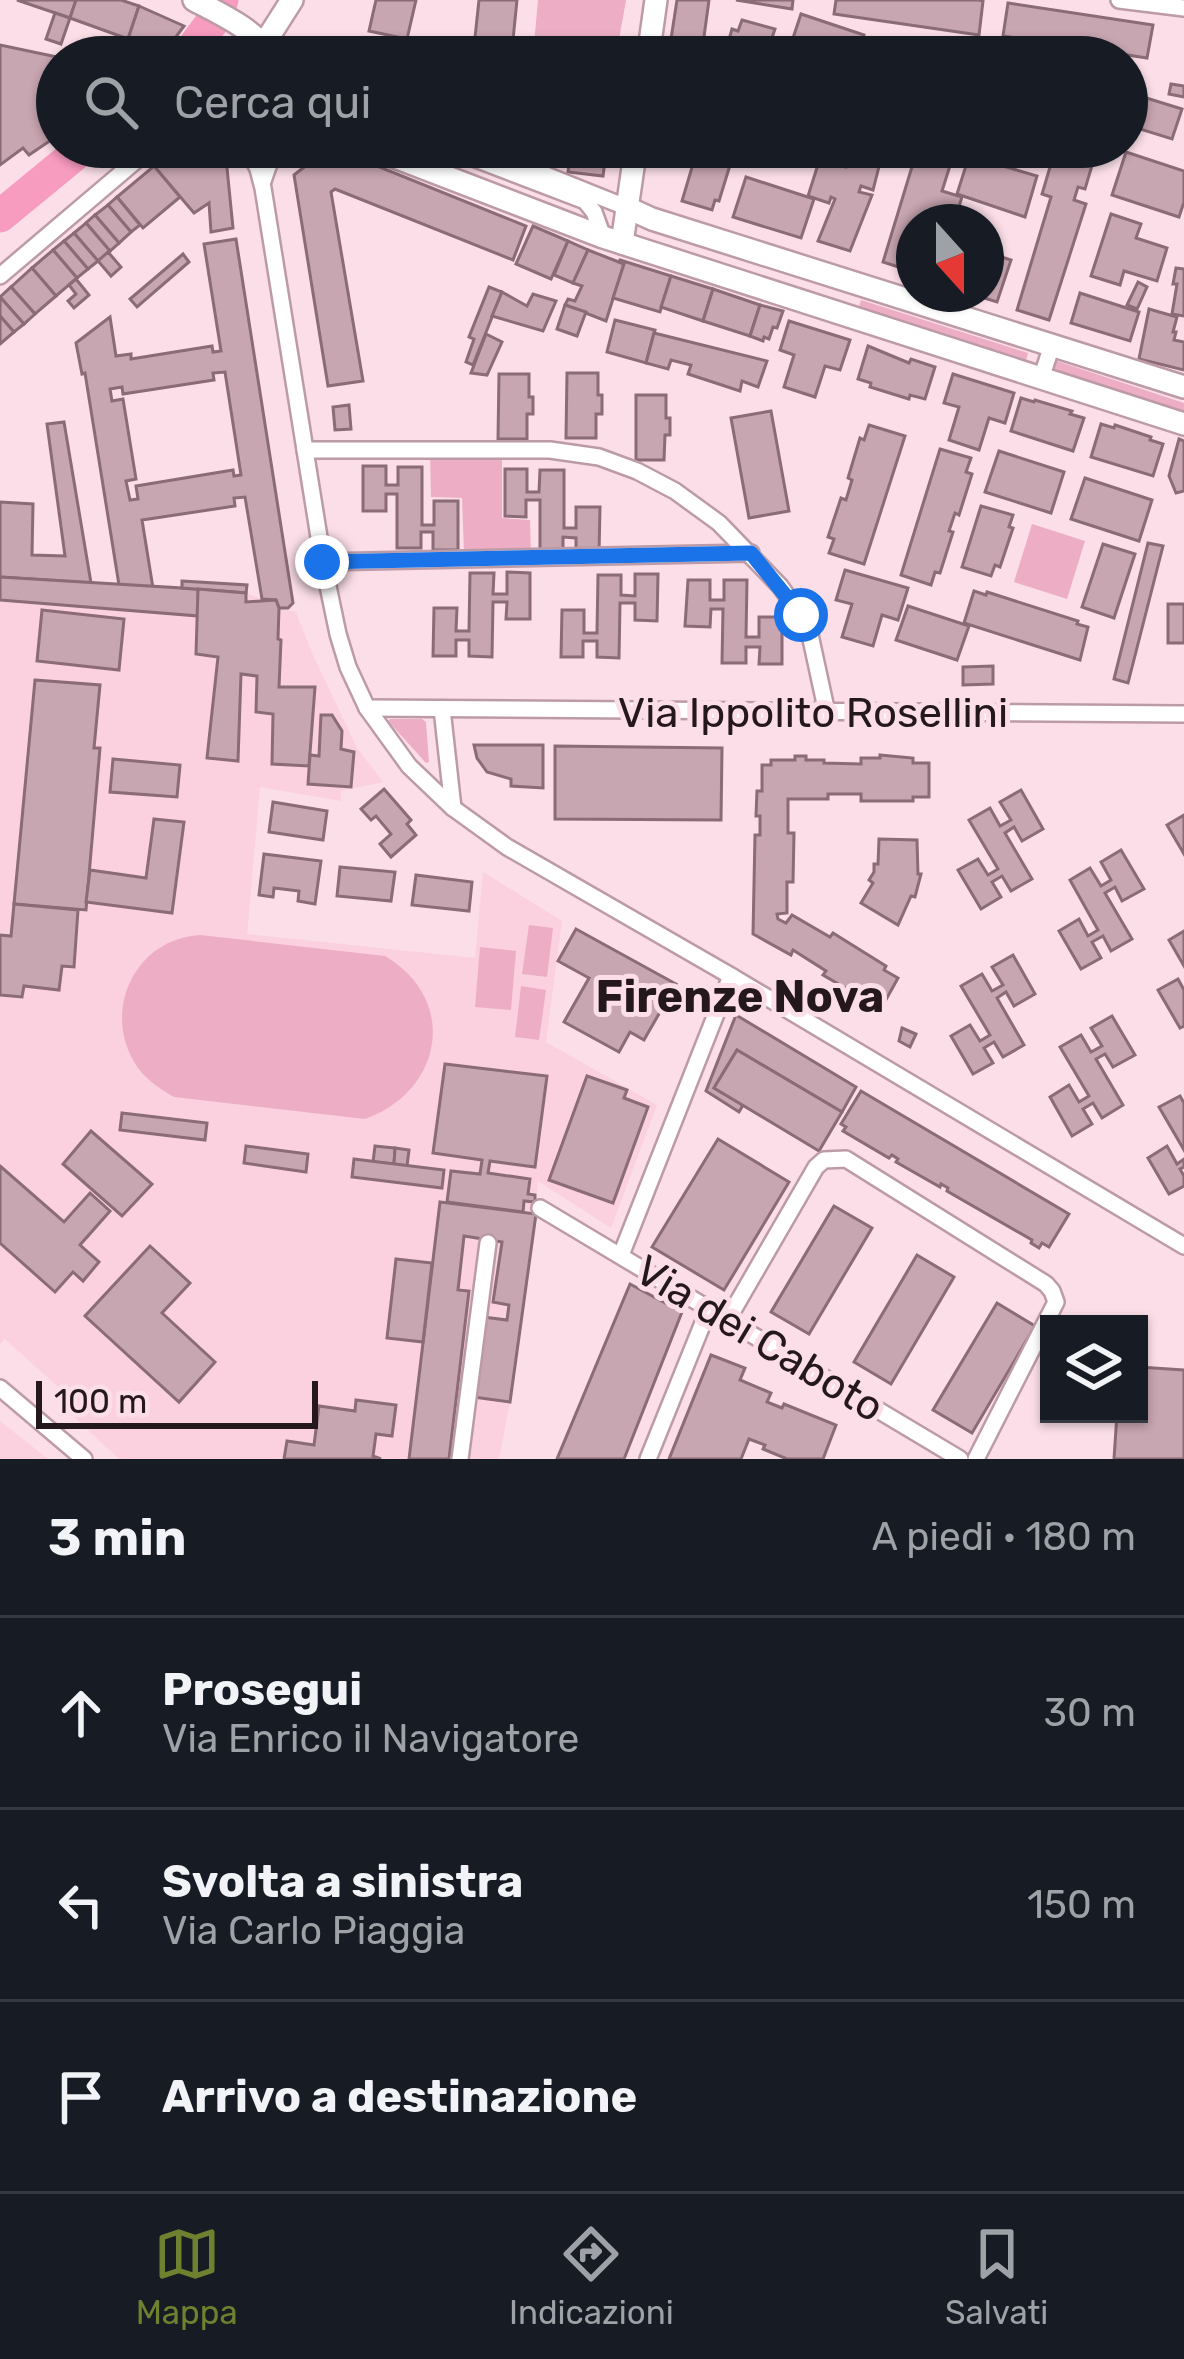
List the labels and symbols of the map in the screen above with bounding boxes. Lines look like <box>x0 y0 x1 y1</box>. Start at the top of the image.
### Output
north arrow <box>896 204 1004 312</box>
route end <box>295 535 349 589</box>
route start <box>774 588 828 642</box>
street label: Via Ippolito Rosellini <box>618 688 1008 738</box>
district label: Firenze Nova <box>596 970 884 1023</box>
street label: Via dei Caboto <box>626 1245 893 1433</box>
scale bar <box>36 1375 318 1428</box>

